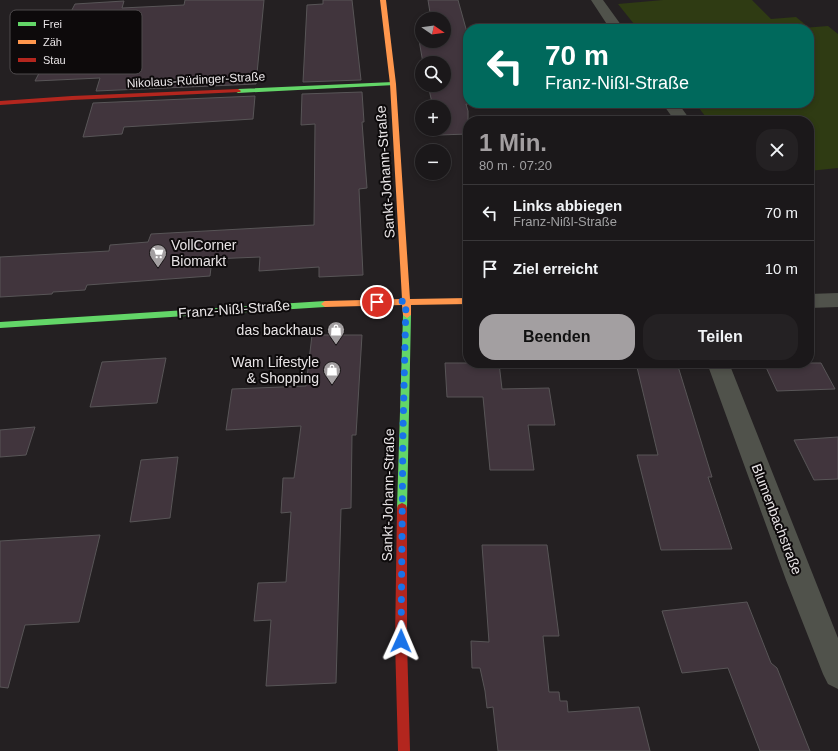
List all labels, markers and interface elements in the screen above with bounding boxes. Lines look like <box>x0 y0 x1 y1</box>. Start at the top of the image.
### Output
legend <box>10 10 142 74</box>
north arrow <box>415 12 451 48</box>
map controls <box>415 12 451 180</box>
text: Frei <box>43 18 62 30</box>
text: Zäh <box>43 36 62 48</box>
icon: left <box>479 40 531 92</box>
text: 70 m <box>545 40 609 71</box>
text: Stau <box>43 54 66 66</box>
button: search <box>415 56 451 92</box>
street label: Nikolaus-Rüdinger-Straße <box>126 69 266 91</box>
text: Franz-Nißl-Straße <box>545 73 689 93</box>
button: + <box>415 100 451 136</box>
street label: Sankt-Johann-Straße <box>372 105 398 239</box>
text: 1 Min. <box>479 129 547 156</box>
button: close <box>756 129 798 171</box>
button: − <box>415 144 451 180</box>
text: 80 m · 07:20 <box>479 158 552 173</box>
text: Links abbiegen <box>513 197 622 214</box>
icon: left <box>479 202 501 224</box>
text: 70 m <box>765 204 798 221</box>
text: Franz-Nißl-Straße <box>513 214 617 229</box>
place label: VollCorner Biomarkt <box>171 237 237 269</box>
supermarket icon: VollCorner Biomarkt <box>148 243 168 268</box>
icon: arrive <box>479 258 501 280</box>
text: Ziel erreicht <box>513 260 598 277</box>
text: 10 m <box>765 260 798 277</box>
pin <box>360 285 394 319</box>
icon: arrive <box>366 291 388 313</box>
street label: Franz-Nißl-Straße <box>178 297 291 321</box>
button: Beenden <box>479 314 635 360</box>
button: Teilen <box>643 314 798 360</box>
shop icon: das backhaus <box>326 320 346 345</box>
place label: das backhaus <box>237 322 323 338</box>
place label: Wam Lifestyle & Shopping <box>232 354 319 386</box>
shop icon: Wam Lifestyle & Shopping <box>322 360 342 385</box>
street label: Sankt-Johann-Straße <box>379 428 397 562</box>
street label: Blumenbachstraße <box>748 461 806 577</box>
position arrow <box>380 620 422 662</box>

